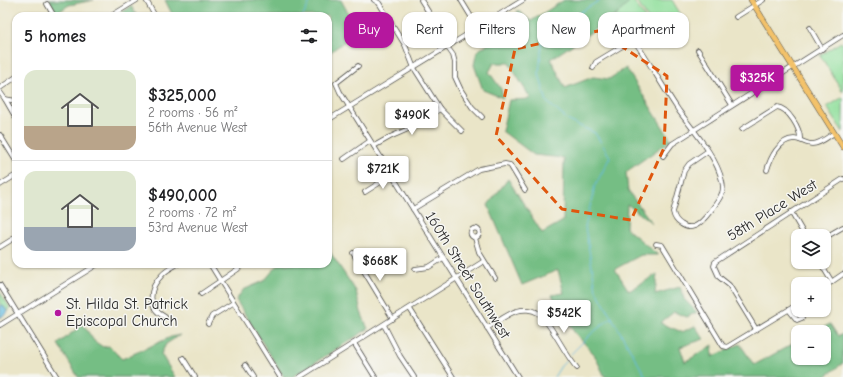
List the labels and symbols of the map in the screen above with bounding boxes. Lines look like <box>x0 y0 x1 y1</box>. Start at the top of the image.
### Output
pin: $325K <box>729 65 785 99</box>
pin: $490K <box>384 102 440 136</box>
pin: $721K <box>355 156 411 190</box>
street label: 58th Place West <box>724 175 821 245</box>
street label: 160th Street Southwest <box>422 208 515 342</box>
pin: $668K <box>352 248 408 282</box>
place label: St. Hilda St. Patrick Episcopal Church <box>66 295 188 330</box>
pin: $542K <box>536 300 592 334</box>
marker: St. Hilda St. Patrick Episcopal Church <box>53 308 63 318</box>

